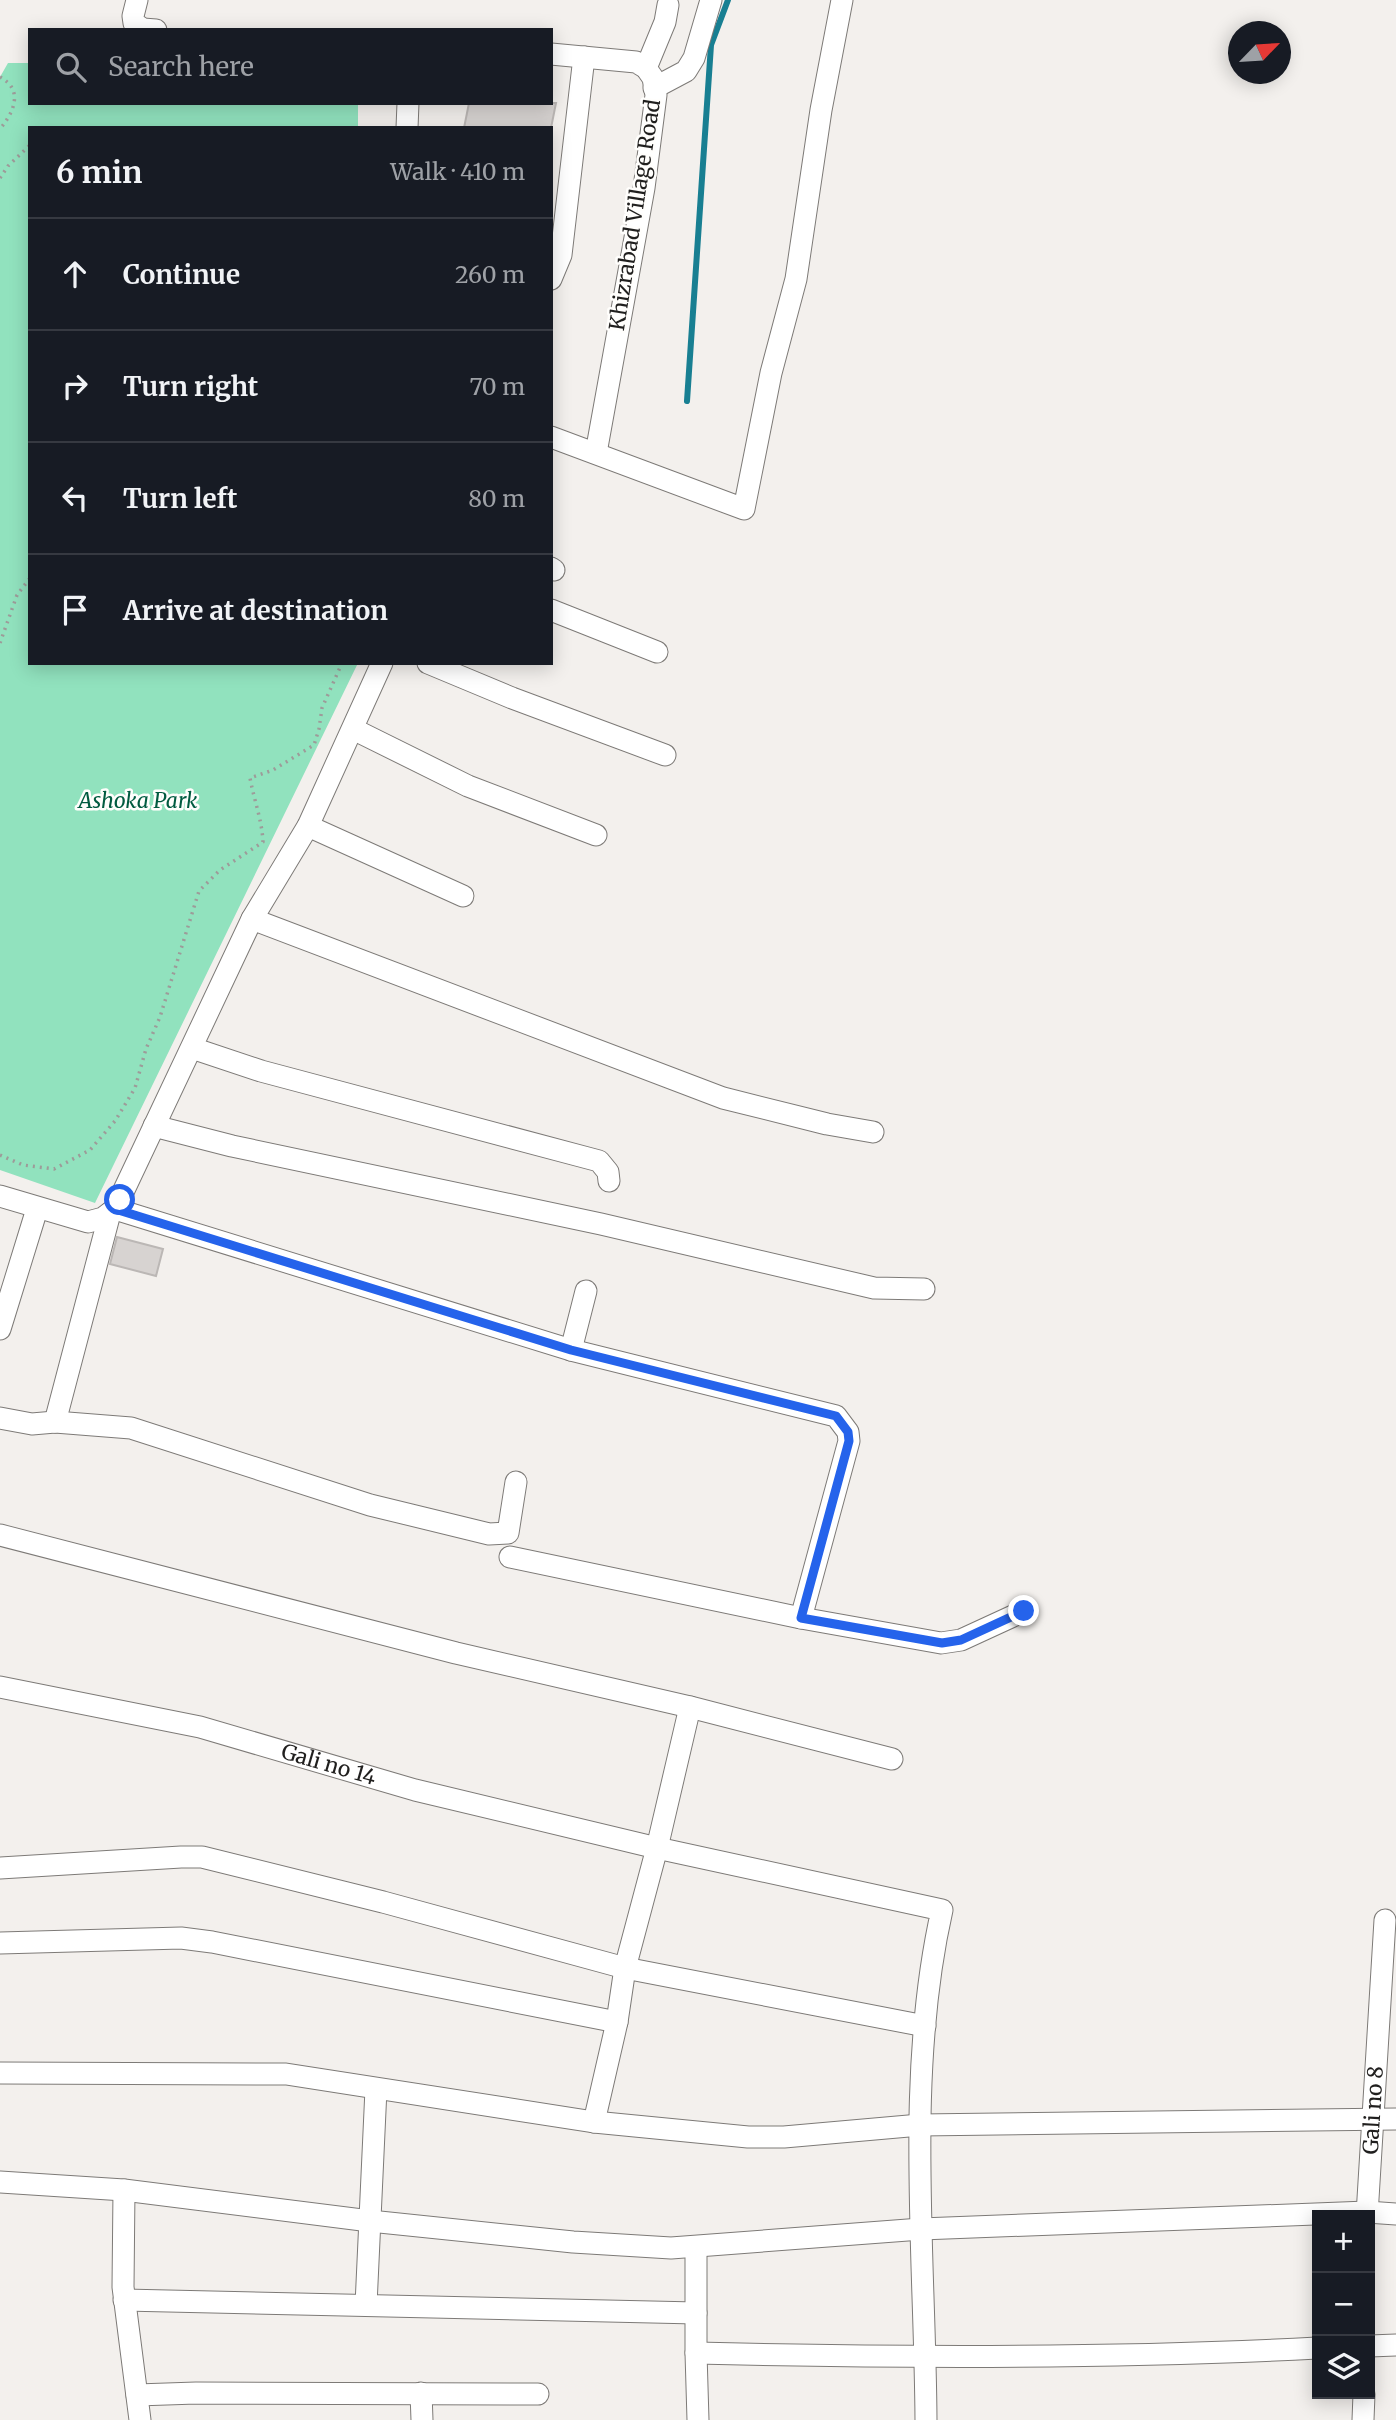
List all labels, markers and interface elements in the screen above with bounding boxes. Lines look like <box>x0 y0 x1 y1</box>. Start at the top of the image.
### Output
north arrow <box>1228 21 1291 84</box>
search box <box>28 28 553 105</box>
icon: search <box>52 48 90 86</box>
text: Search here <box>108 50 254 83</box>
street label: Khizrabad Village Road <box>603 97 666 332</box>
text: 6 min <box>56 153 142 191</box>
text: Walk · 410 m <box>390 157 525 186</box>
icon: ahead <box>56 255 94 293</box>
text: Continue <box>123 258 240 291</box>
text: 260 m <box>455 260 525 289</box>
icon: right <box>56 367 94 405</box>
text: Turn right <box>123 370 258 403</box>
text: 70 m <box>469 372 525 401</box>
icon: left <box>56 479 94 517</box>
text: Turn left <box>123 482 237 515</box>
text: 80 m <box>468 484 525 513</box>
icon: arrive <box>56 591 94 629</box>
text: Arrive at destination <box>123 594 388 627</box>
park label: Ashoka Park <box>77 787 198 814</box>
route start <box>104 1184 135 1215</box>
route end <box>1008 1595 1039 1626</box>
street label: Gali no 14 <box>278 1738 379 1791</box>
street label: Gali no 8 <box>1357 2065 1389 2155</box>
map controls <box>1312 2210 1375 2399</box>
button: + <box>1312 2210 1375 2273</box>
button: − <box>1312 2273 1375 2336</box>
button: layers <box>1312 2336 1375 2399</box>

